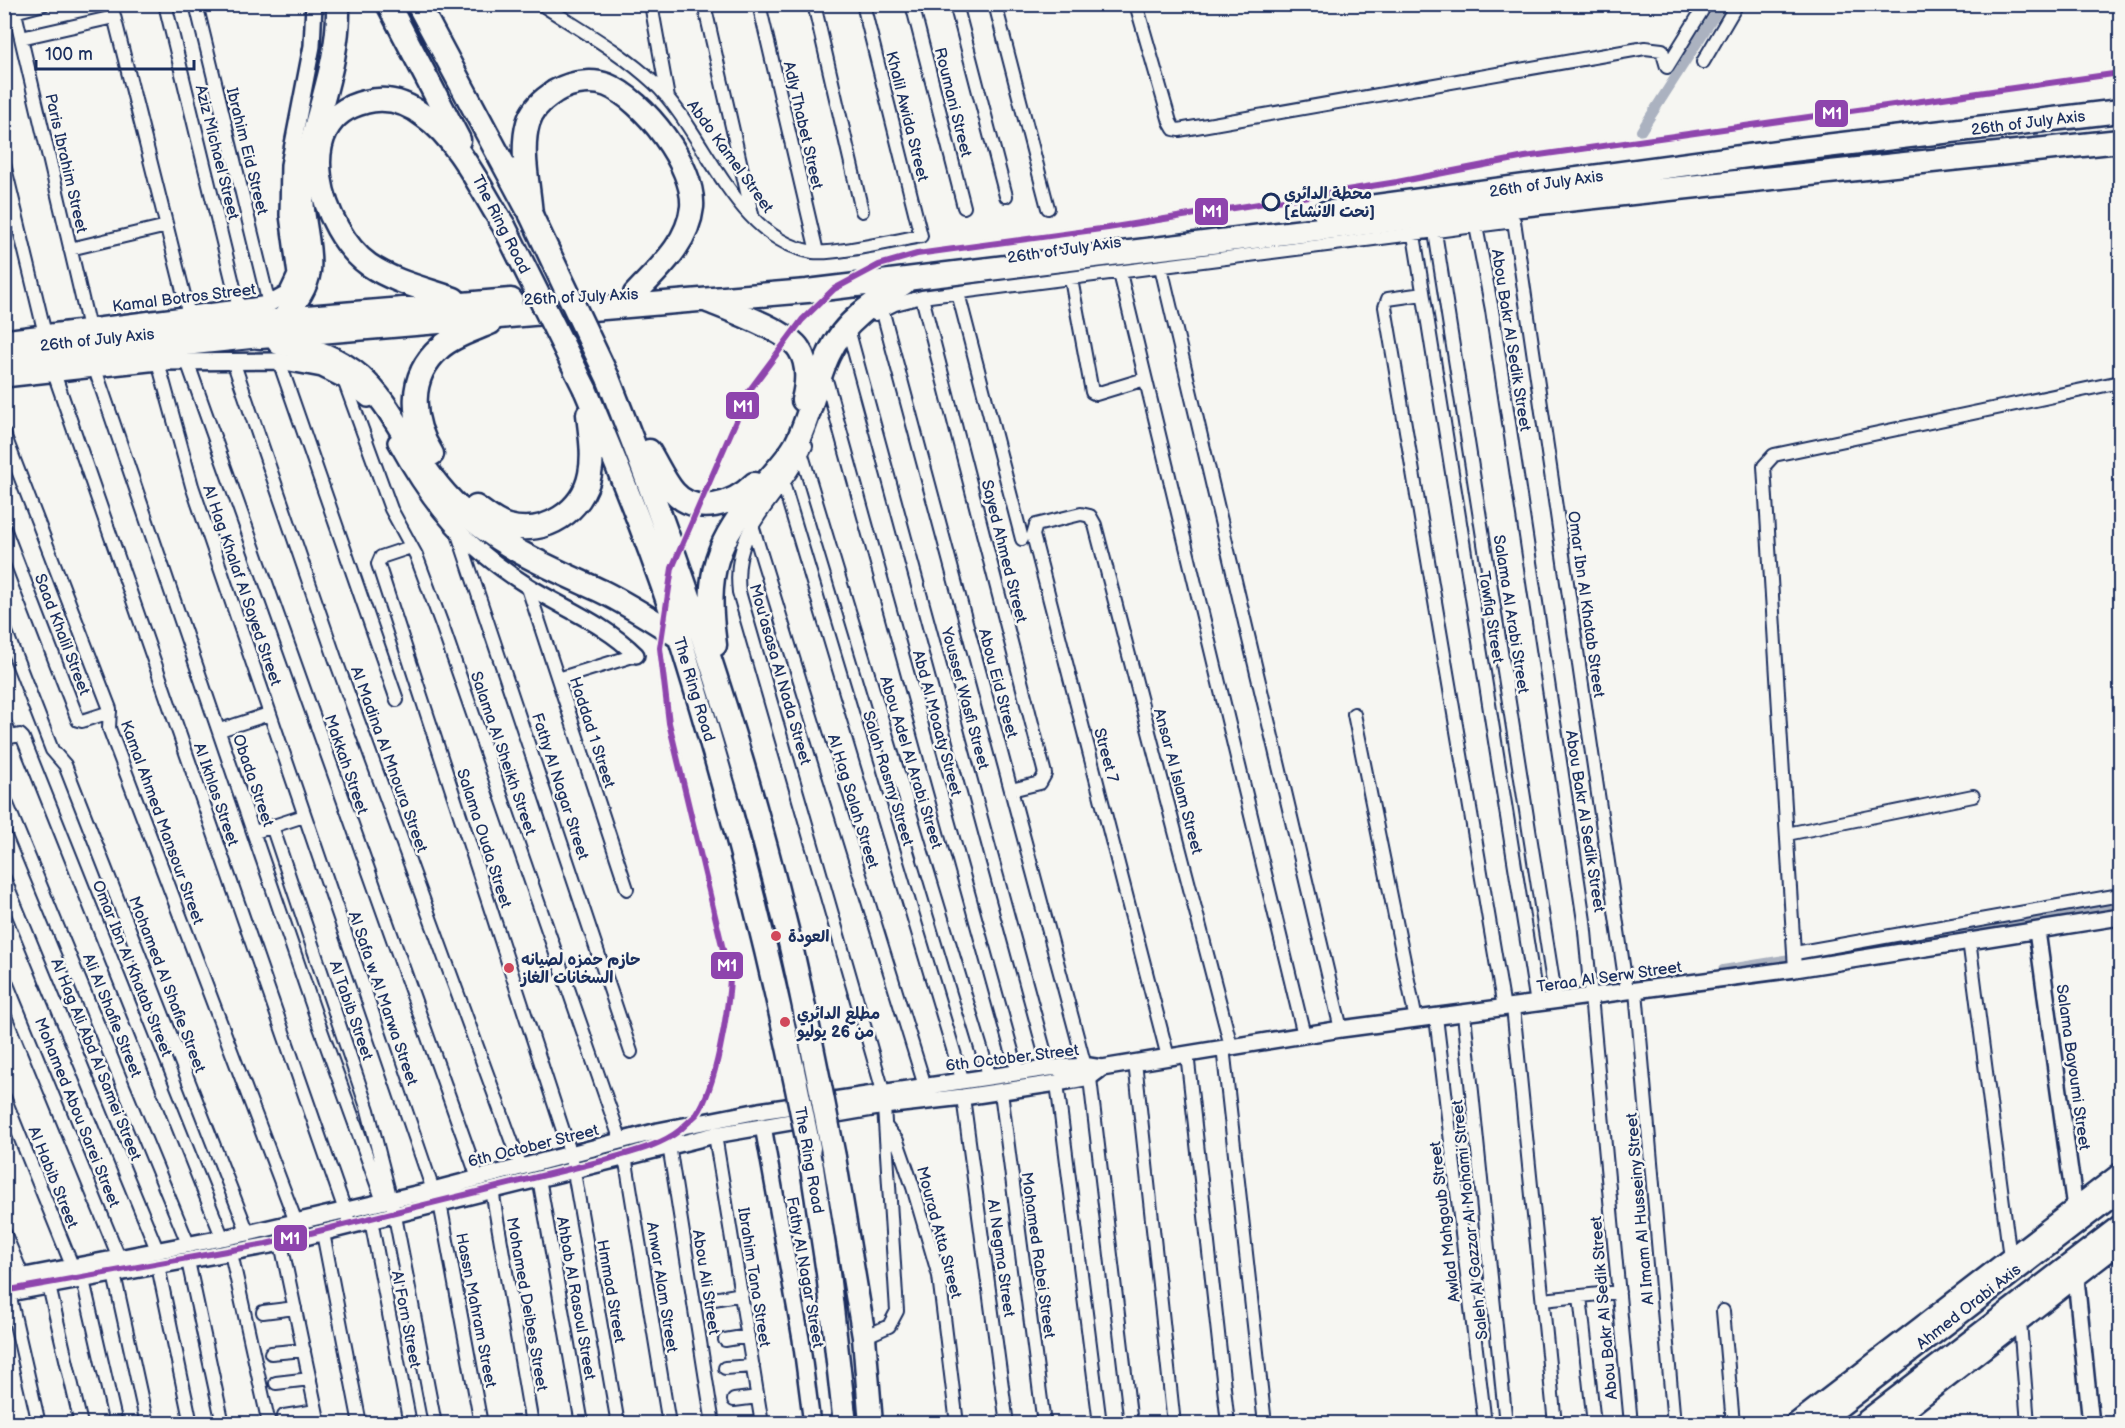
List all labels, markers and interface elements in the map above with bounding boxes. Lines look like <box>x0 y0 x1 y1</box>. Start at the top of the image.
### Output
scale bar <box>36 33 194 71</box>
text: 100 m <box>45 44 93 65</box>
street label: Roumani Street <box>930 46 975 159</box>
street label: Khalil Awida Street <box>881 49 932 184</box>
street label: Adly Thabet Street <box>779 60 827 191</box>
street label: Aziz Michael Street <box>191 83 242 222</box>
street label: Ibrahim Eid Street <box>222 86 272 217</box>
street label: Paris Ibrahim Street <box>40 92 91 235</box>
street label: Abdo Kamel Street <box>682 97 777 217</box>
line badge: M1 <box>1814 99 1849 128</box>
text: M1 <box>1822 105 1842 124</box>
street label: 26th of July Axis <box>1970 107 2086 140</box>
street label: 26th of July Axis <box>1488 167 1605 202</box>
street label: The Ring Road <box>468 172 534 277</box>
place label: محطة الدائري [تحت الانشاء] <box>1284 185 1375 222</box>
marker: محطة الدائري [تحت الانشاء] <box>1262 193 1280 211</box>
line badge: M1 <box>1194 197 1229 226</box>
text: M1 <box>1202 203 1222 222</box>
street label: 26th of July Axis <box>1006 233 1123 268</box>
street label: Abou Bakr Al Sedik Street <box>1487 248 1534 433</box>
street label: Kamal Botros Street <box>111 280 257 317</box>
street label: 26th of July Axis <box>523 285 639 310</box>
street label: 26th of July Axis <box>39 325 155 356</box>
line badge: M1 <box>725 391 760 420</box>
text: M1 <box>733 398 753 417</box>
street label: Sayed Ahmed Street <box>977 478 1030 625</box>
street label: Al Hag Khalaf Al Sayed Street <box>198 483 285 688</box>
street label: Omar Ibn Al Khatab Street <box>1563 510 1608 699</box>
street label: Salama Al Arabi Street <box>1489 533 1532 695</box>
street label: Tawfiq Street <box>1474 570 1507 665</box>
street label: Saad Khalil Street <box>30 571 93 698</box>
street label: Mou'asasa Al Nada Street <box>745 582 815 767</box>
street label: Youssef Wasfi Street <box>936 624 993 772</box>
street label: Abou Eid Street <box>974 627 1021 740</box>
street label: The Ring Road <box>669 635 718 744</box>
street label: Abd Al Moaaty Street <box>908 648 965 798</box>
street label: Al Madina Al Mnoura Street <box>346 664 431 855</box>
street label: Salama Al Sheikh Street <box>466 669 540 838</box>
street label: Haddad 1 Street <box>565 674 619 791</box>
street label: Abou Adel Al Arabi Street <box>875 674 946 851</box>
street label: Ansar Al Islam Street <box>1149 706 1206 856</box>
street label: Salah Rasmy Street <box>858 709 917 848</box>
street label: Fathy Al Nagar Street <box>527 711 592 862</box>
street label: Makkah Street <box>320 712 372 817</box>
street label: Kamal Ahmed Mansour Street <box>116 718 207 927</box>
street label: Street 7 <box>1089 726 1122 785</box>
street label: Abou Bakr Al Sedik Street <box>1561 729 1608 914</box>
street label: Obada Street <box>228 732 277 829</box>
street label: Al Hag Salah Street <box>823 732 882 871</box>
street label: Al Ikhlas Street <box>189 740 242 849</box>
street label: Salama Ouda Street <box>452 767 515 910</box>
street label: Omar Ibn Al Khatab Street <box>88 878 176 1059</box>
street label: Mohamed Al Shafie Street <box>124 894 209 1075</box>
street label: Al Safa w Al Marwa Street <box>344 909 421 1088</box>
place label: العودة <box>788 928 829 948</box>
marker: العودة <box>769 929 783 943</box>
street label: Ali Al Shafie Street <box>78 951 145 1080</box>
place label: حازم حمزه لصيانه السخانات الغاز <box>519 951 641 988</box>
line badge: M1 <box>710 951 744 980</box>
street label: Al Hag Ali Abd Al Samei Street <box>46 956 145 1163</box>
text: M1 <box>717 957 737 976</box>
street label: Al Tabib Street <box>325 958 377 1063</box>
street label: Teraa Al Serw Street <box>1535 958 1683 997</box>
marker: حازم حمزه لصيانه السخانات الغاز <box>502 961 516 975</box>
street label: Salama Bayoumi Street <box>2051 983 2094 1152</box>
place label: مطلع الدائري من 26 يوليو <box>796 1005 880 1042</box>
street label: Mohamed Abou Sarei Street <box>30 1015 123 1210</box>
marker: مطلع الدائري من 26 يوليو <box>778 1015 792 1029</box>
street label: 6th October Street <box>944 1041 1080 1076</box>
street label: Saleh Al Gazzar Al Mohami Street <box>1448 1099 1493 1341</box>
street label: The Ring Road <box>790 1105 827 1215</box>
street label: Al Imam Al Husseiny Street <box>1623 1112 1658 1306</box>
street label: 6th October Street <box>466 1121 601 1172</box>
street label: Al Habib Street <box>24 1124 82 1231</box>
street label: Awlad Mahgoub Street <box>1426 1140 1465 1303</box>
street label: Mourad Atta Street <box>912 1164 965 1300</box>
street label: Mohamed Rabei Street <box>1016 1171 1059 1340</box>
street label: Fathy Al Nagar Street <box>782 1195 827 1349</box>
street label: Al Negma Street <box>983 1198 1018 1318</box>
street label: Ibrahim Tana Street <box>733 1206 774 1349</box>
street label: Ahbab Al Rasoul Street <box>552 1215 599 1381</box>
street label: Abou Bakr Al Sedik Street <box>1587 1215 1622 1400</box>
street label: Mohamed Deibes Street <box>502 1216 551 1393</box>
street label: Anwar Alam Street <box>642 1221 681 1354</box>
line badge: M1 <box>273 1224 308 1252</box>
street label: Abou Ali Street <box>688 1228 723 1336</box>
text: M1 <box>280 1230 300 1249</box>
street label: Hassn Mahram Street <box>451 1231 500 1389</box>
street label: Hmmad Street <box>592 1238 629 1344</box>
street label: Ahmed Orabi Axis <box>1913 1260 2025 1354</box>
street label: Al Forn Street <box>387 1269 424 1370</box>

